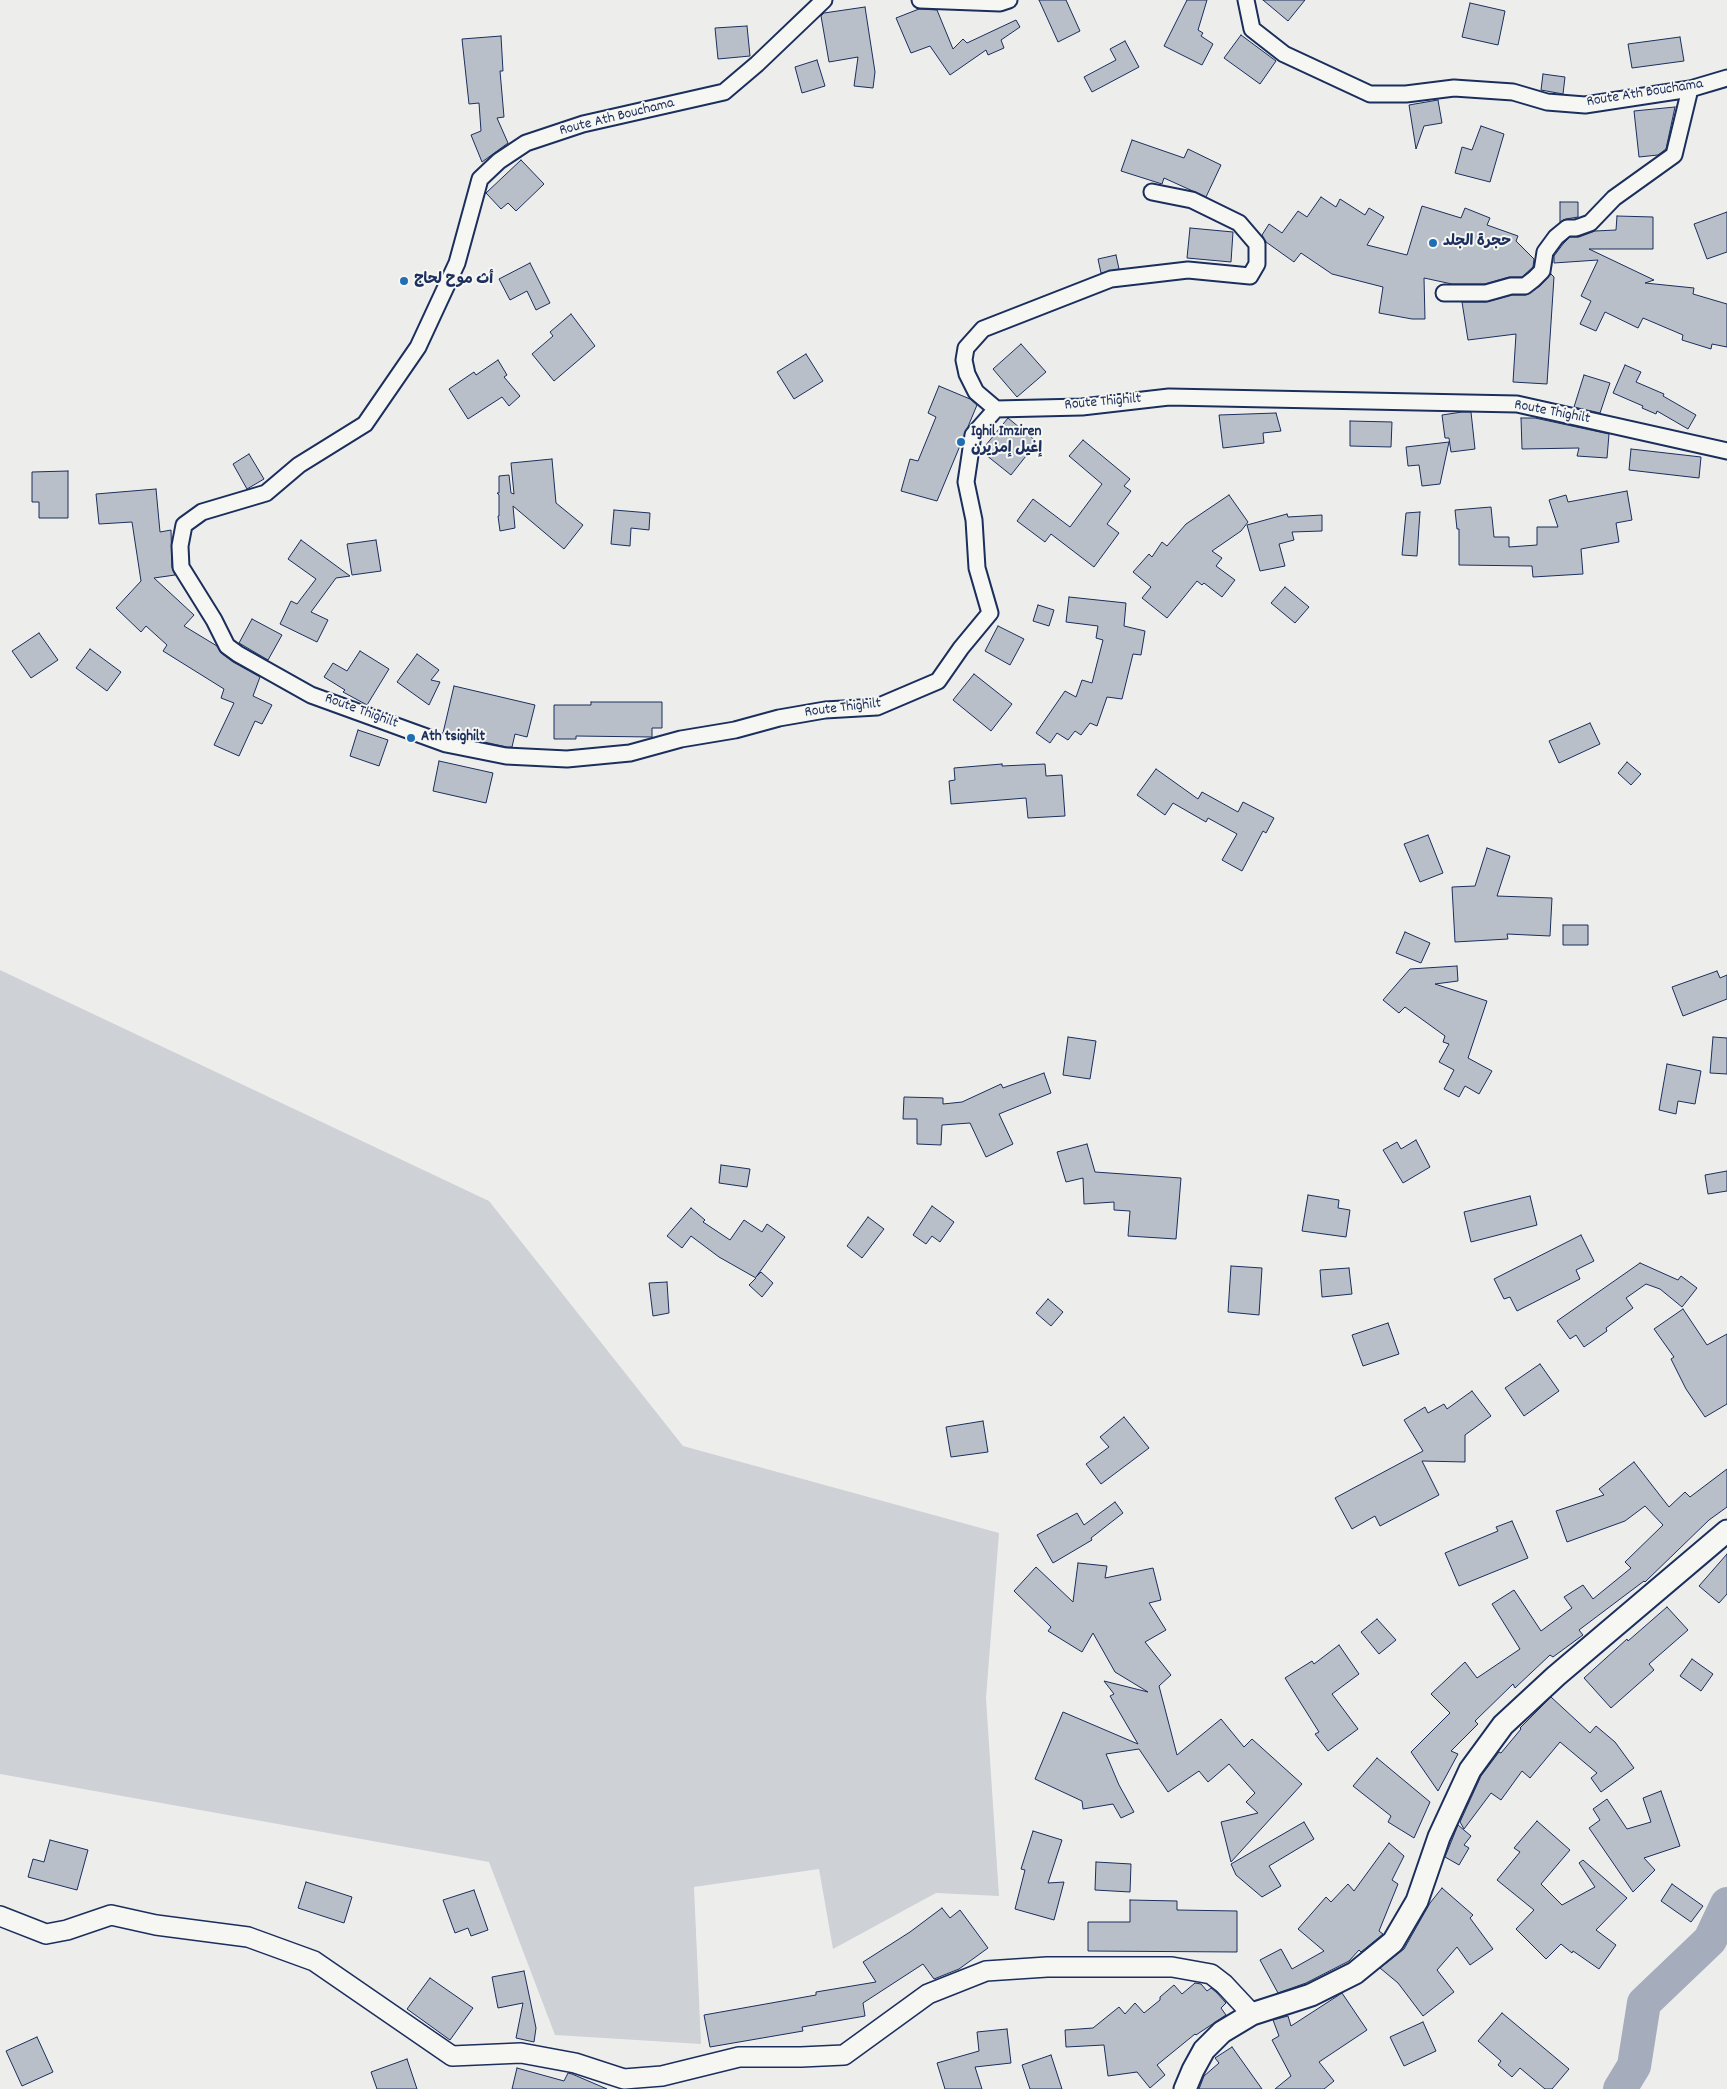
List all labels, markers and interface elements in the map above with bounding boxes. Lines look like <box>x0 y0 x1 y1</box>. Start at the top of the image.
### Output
street label: Route Ath Bouchama <box>1586 76 1704 112</box>
street label: Route Ath Bouchama <box>558 95 676 141</box>
place label: حجرة الجلد <box>1443 234 1511 252</box>
marker: حجرة الجلد <box>1427 237 1439 249</box>
place label: أث موح لحاج <box>414 272 493 290</box>
marker: أث موح لحاج <box>398 275 410 287</box>
street label: Route Thighilt <box>1064 391 1142 415</box>
street label: Route Thighilt <box>1513 397 1591 429</box>
place label: Ighil Imziren إغيل إمزيرن <box>971 424 1042 459</box>
marker: Ighil Imziren إغيل إمزيرن <box>955 436 967 448</box>
street label: Route Thighilt <box>322 690 400 734</box>
street label: Route Thighilt <box>804 695 882 723</box>
place label: Ath tsighilt <box>421 729 485 747</box>
marker: Ath tsighilt <box>405 732 417 744</box>

